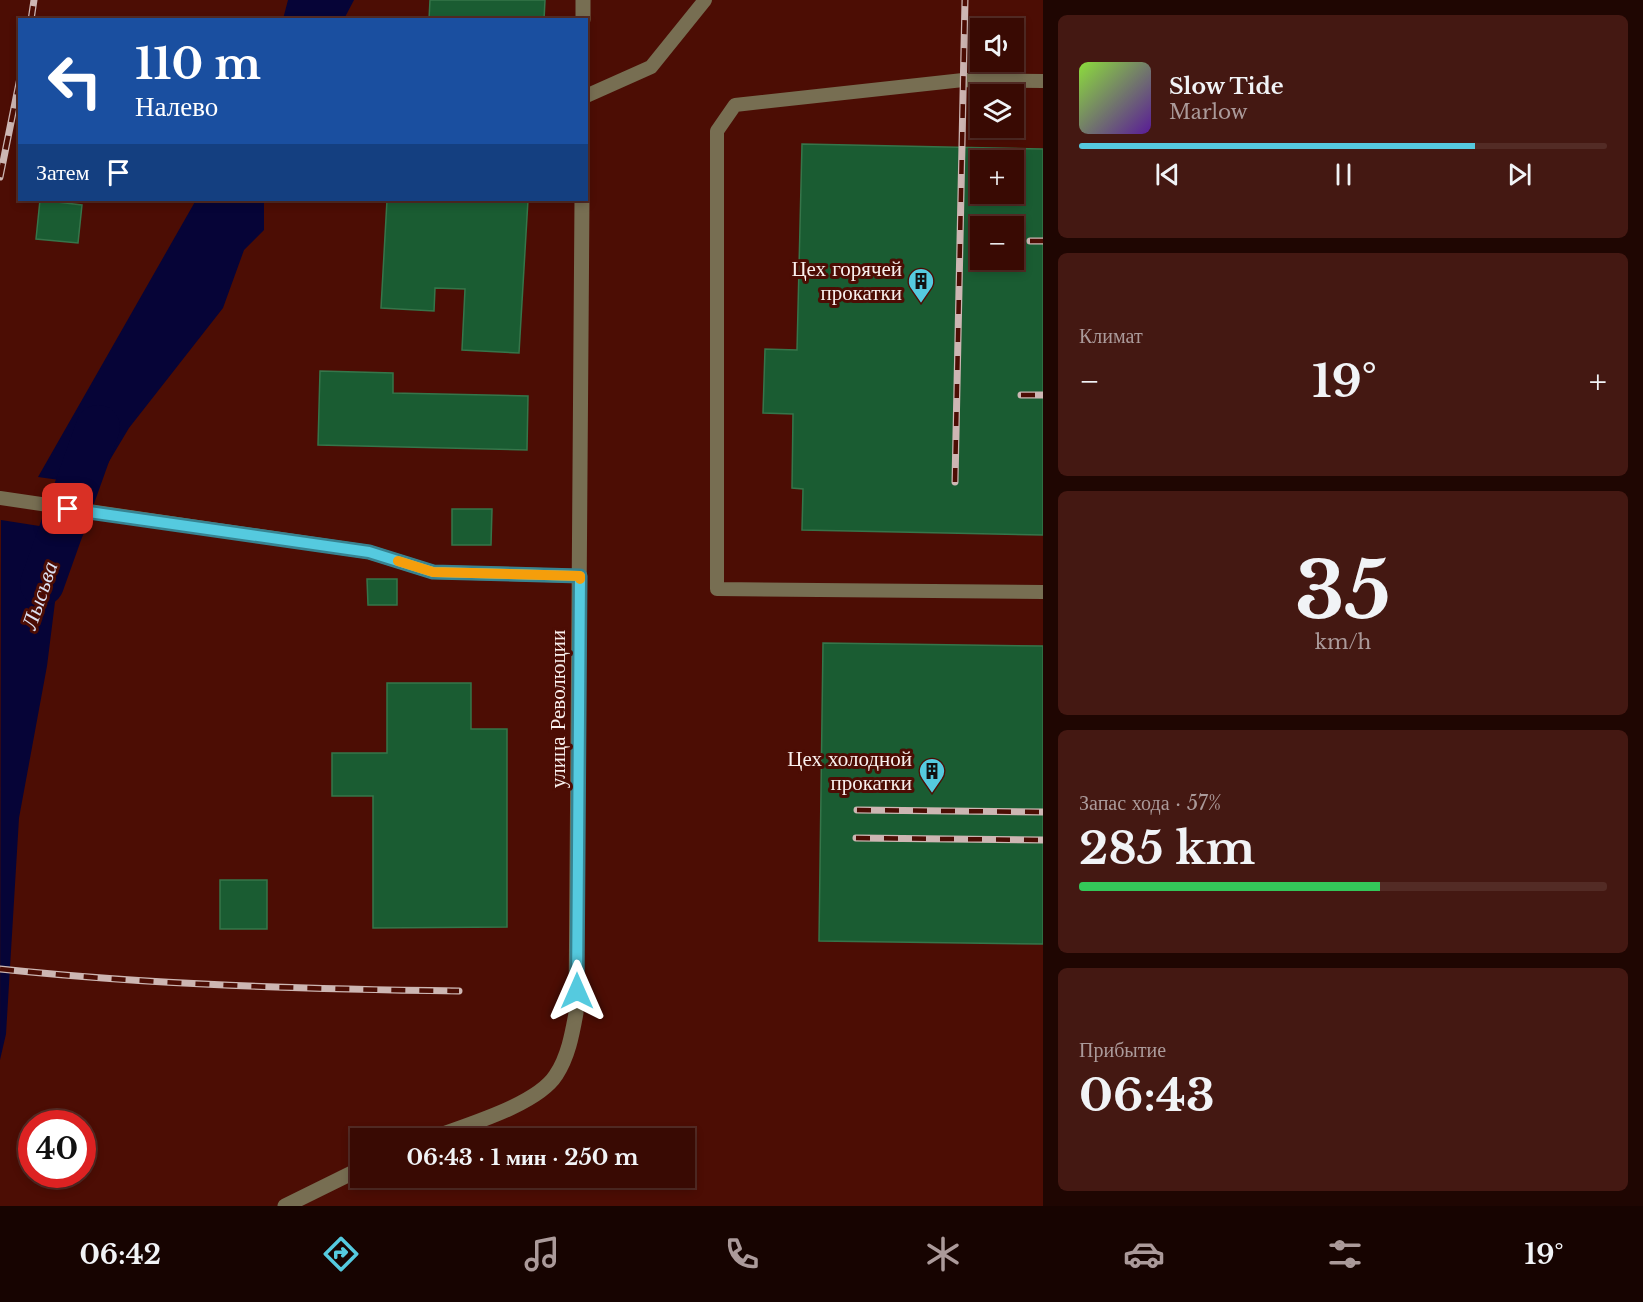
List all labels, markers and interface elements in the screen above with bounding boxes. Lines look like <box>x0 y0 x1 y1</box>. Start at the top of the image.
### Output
map controls <box>970 18 1024 270</box>
button: sound <box>970 18 1024 72</box>
text: 110 m <box>135 38 261 90</box>
icon: left <box>36 42 114 120</box>
text: Slow Tide <box>1169 73 1284 100</box>
button: layers <box>970 84 1024 138</box>
text: Налево <box>135 90 218 123</box>
text: Marlow <box>1169 100 1248 124</box>
button: + <box>970 150 1024 204</box>
icon: arrive <box>102 156 135 189</box>
icon: previous <box>1151 158 1184 191</box>
icon: pause <box>1327 158 1360 191</box>
icon: next <box>1503 158 1536 191</box>
text: Затем <box>36 159 90 186</box>
button: − <box>970 216 1024 270</box>
place label: Цех горячей прокатки <box>791 256 902 306</box>
building icon: Цех горячей прокатки <box>906 266 936 304</box>
text: Климат <box>1079 324 1143 348</box>
text: 19° <box>1312 353 1377 409</box>
text: − <box>1079 361 1100 402</box>
text: + <box>1589 361 1607 402</box>
pin <box>42 483 93 534</box>
icon: arrive <box>51 492 84 525</box>
text: 35 <box>1295 542 1391 639</box>
water label: Лысьва <box>15 558 64 634</box>
street label: улица Революции <box>545 630 571 788</box>
text: km/h <box>1315 630 1371 654</box>
place label: Цех холодной прокатки <box>787 746 912 796</box>
building icon: Цех холодной прокатки <box>917 756 947 794</box>
text: Запас хода · 57% <box>1079 791 1222 815</box>
text: 285 km <box>1079 820 1255 876</box>
position arrow <box>545 959 609 1023</box>
text: Прибытие <box>1079 1038 1166 1062</box>
text: 06:43 <box>1079 1067 1215 1123</box>
speed limit sign: 40 <box>18 1110 96 1188</box>
text: 06:43 · 1 мин · 250 m <box>406 1144 639 1171</box>
icon: directions <box>320 1233 362 1275</box>
icon: music <box>521 1233 563 1275</box>
icon: phone <box>721 1233 763 1275</box>
icon: climate <box>922 1233 964 1275</box>
icon: car <box>1123 1233 1165 1275</box>
icon: filters <box>1324 1233 1366 1275</box>
text: 06:42 <box>79 1238 161 1271</box>
text: 19° <box>1525 1238 1564 1271</box>

